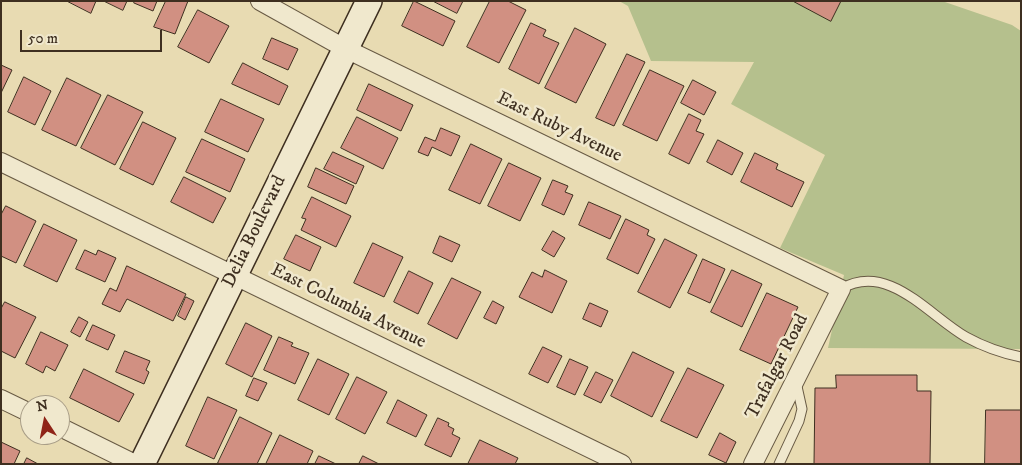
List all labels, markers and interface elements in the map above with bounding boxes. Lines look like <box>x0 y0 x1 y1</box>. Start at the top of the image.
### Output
scale bar <box>22 20 165 52</box>
text: 50 m <box>28 29 58 48</box>
street label: East Ruby Avenue <box>493 88 625 168</box>
street label: Delia Boulevard <box>218 172 292 292</box>
street label: East Columbia Avenue <box>267 260 429 354</box>
street label: Trafalgar Road <box>742 310 814 424</box>
north arrow <box>20 395 70 445</box>
text: N <box>35 396 50 416</box>

